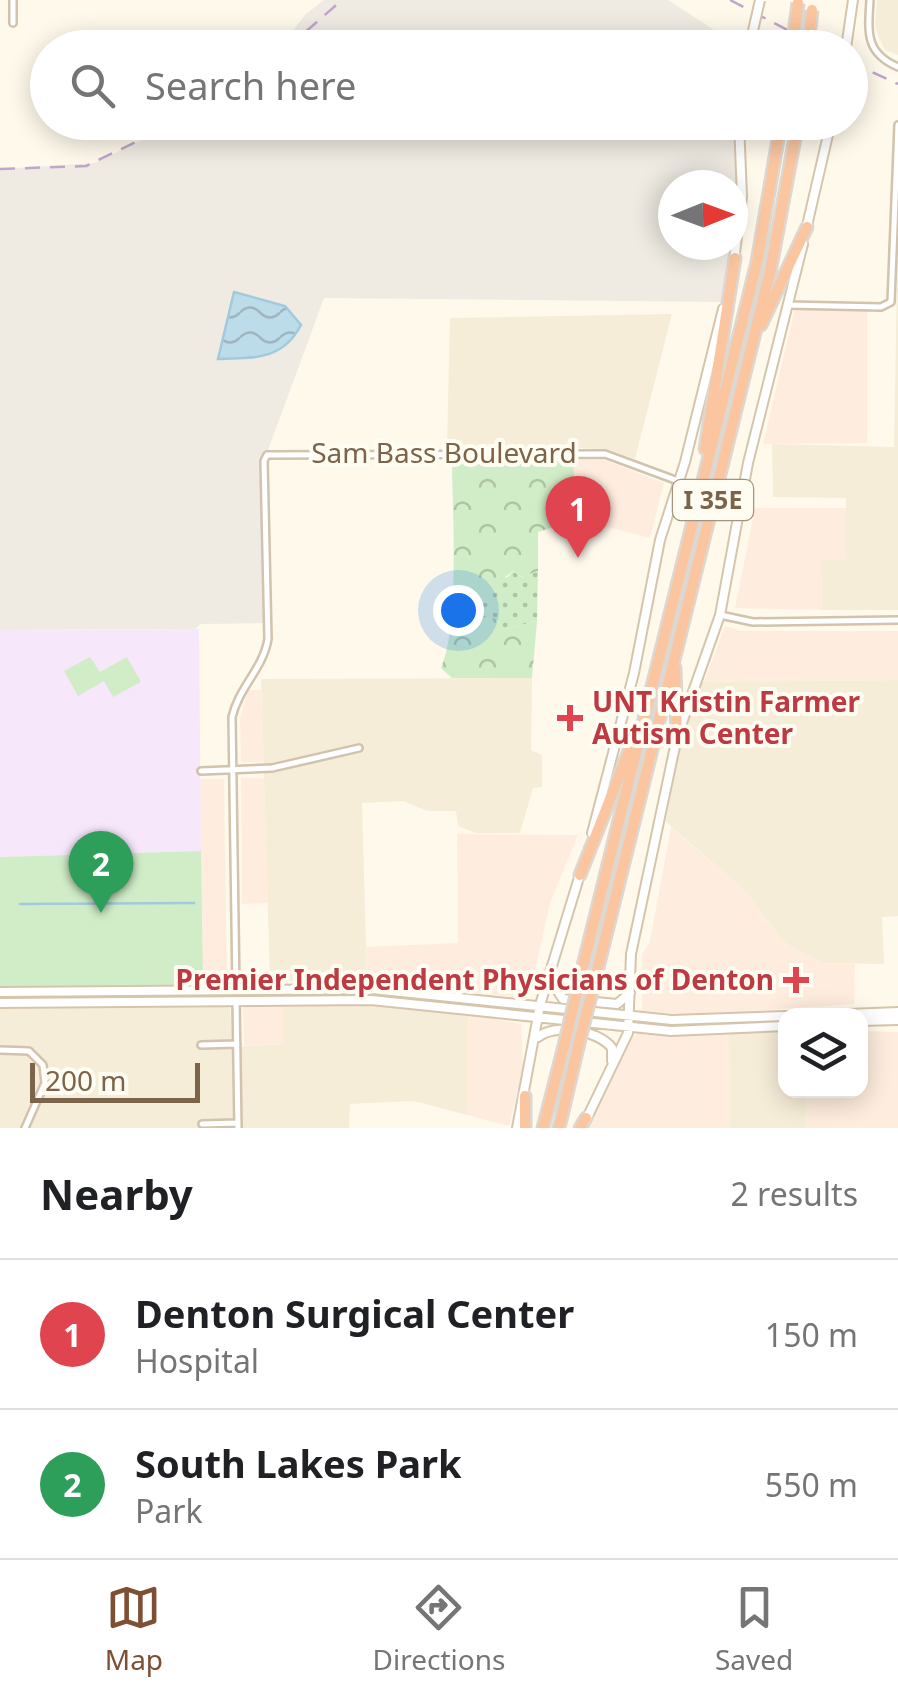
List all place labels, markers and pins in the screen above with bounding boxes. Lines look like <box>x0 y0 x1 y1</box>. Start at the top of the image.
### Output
pin: 1 <box>546 476 610 558</box>
place label: UNT Kristin Farmer Autism Center <box>592 682 861 752</box>
marker: UNT Kristin Farmer Autism Center <box>557 705 583 731</box>
pin: 2 <box>68 830 134 913</box>
place label: Premier Independent Physicians of Denton <box>176 960 774 998</box>
marker: Premier Independent Physicians of Denton <box>783 967 809 993</box>

